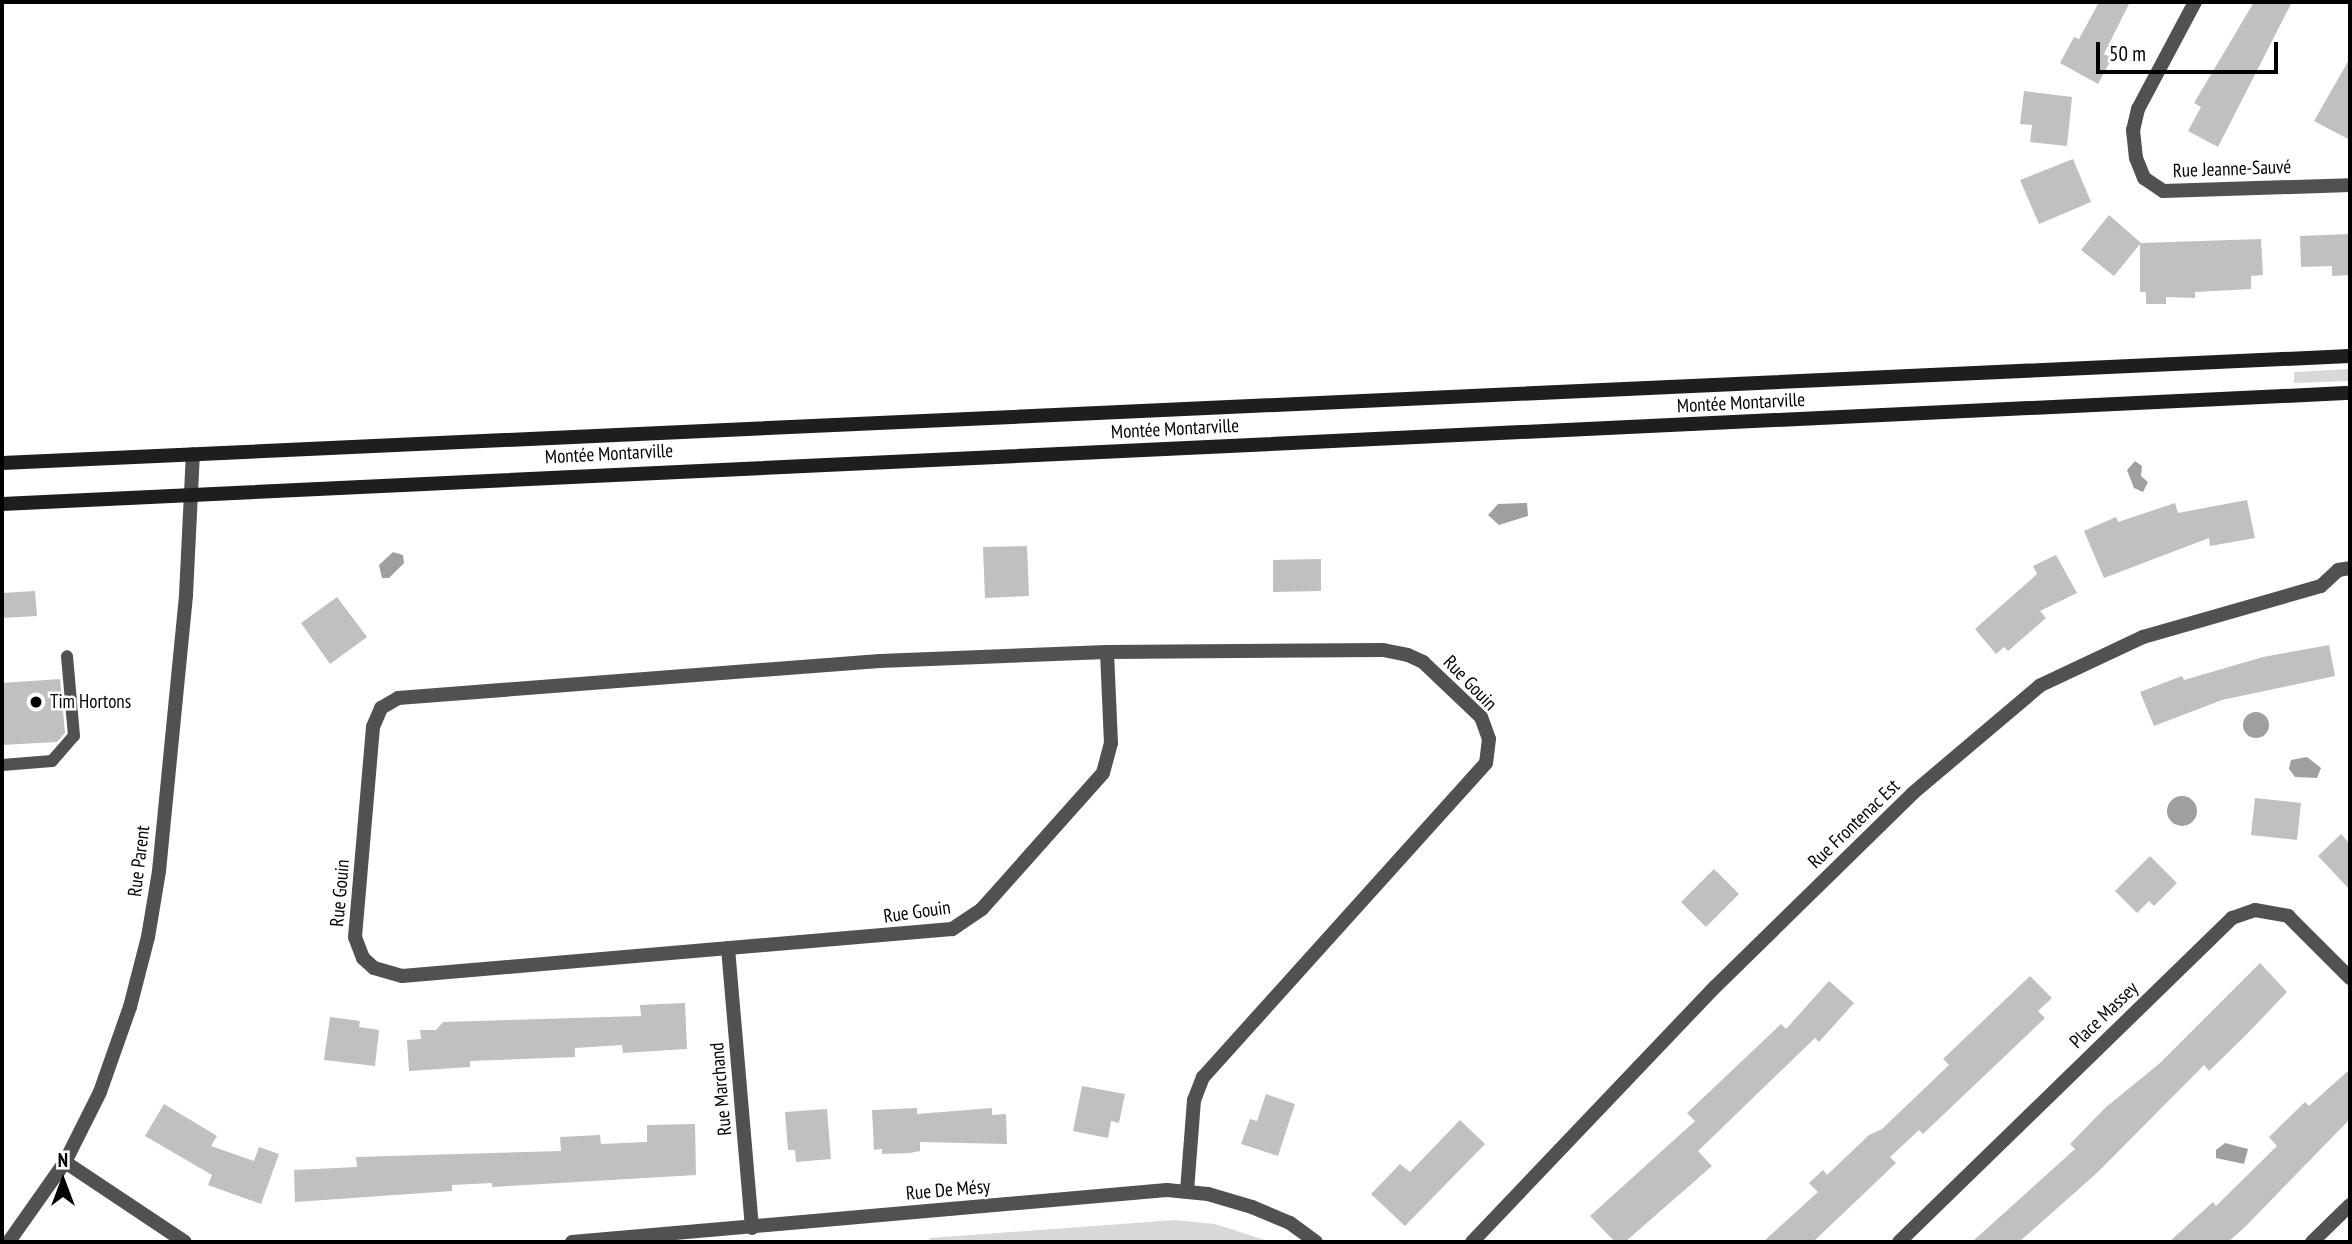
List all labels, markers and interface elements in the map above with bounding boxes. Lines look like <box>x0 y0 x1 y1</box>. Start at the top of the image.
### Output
scale bar <box>2100 28 2282 72</box>
text: 50 m <box>2109 40 2146 67</box>
street label: Rue Jeanne-Sauvé <box>2172 156 2292 182</box>
street label: Montée Montarville <box>1676 388 1806 418</box>
street label: Montée Montarville <box>1110 414 1240 444</box>
street label: Montée Montarville <box>544 439 674 469</box>
street label: Rue Gouin <box>1438 651 1502 715</box>
place label: Tim Hortons <box>50 691 131 713</box>
marker: Tim Hortons <box>28 694 44 710</box>
street label: Rue Frontenac Est <box>1804 775 1904 873</box>
street label: Rue Parent <box>123 824 155 898</box>
street label: Rue Gouin <box>326 858 354 928</box>
street label: Rue Gouin <box>882 896 952 928</box>
street label: Place Massey <box>2065 977 2143 1053</box>
street label: Rue Marchand <box>706 1041 736 1137</box>
north arrow <box>28 1146 98 1216</box>
text: N <box>58 1148 68 1172</box>
street label: Rue De Mésy <box>905 1175 991 1205</box>

